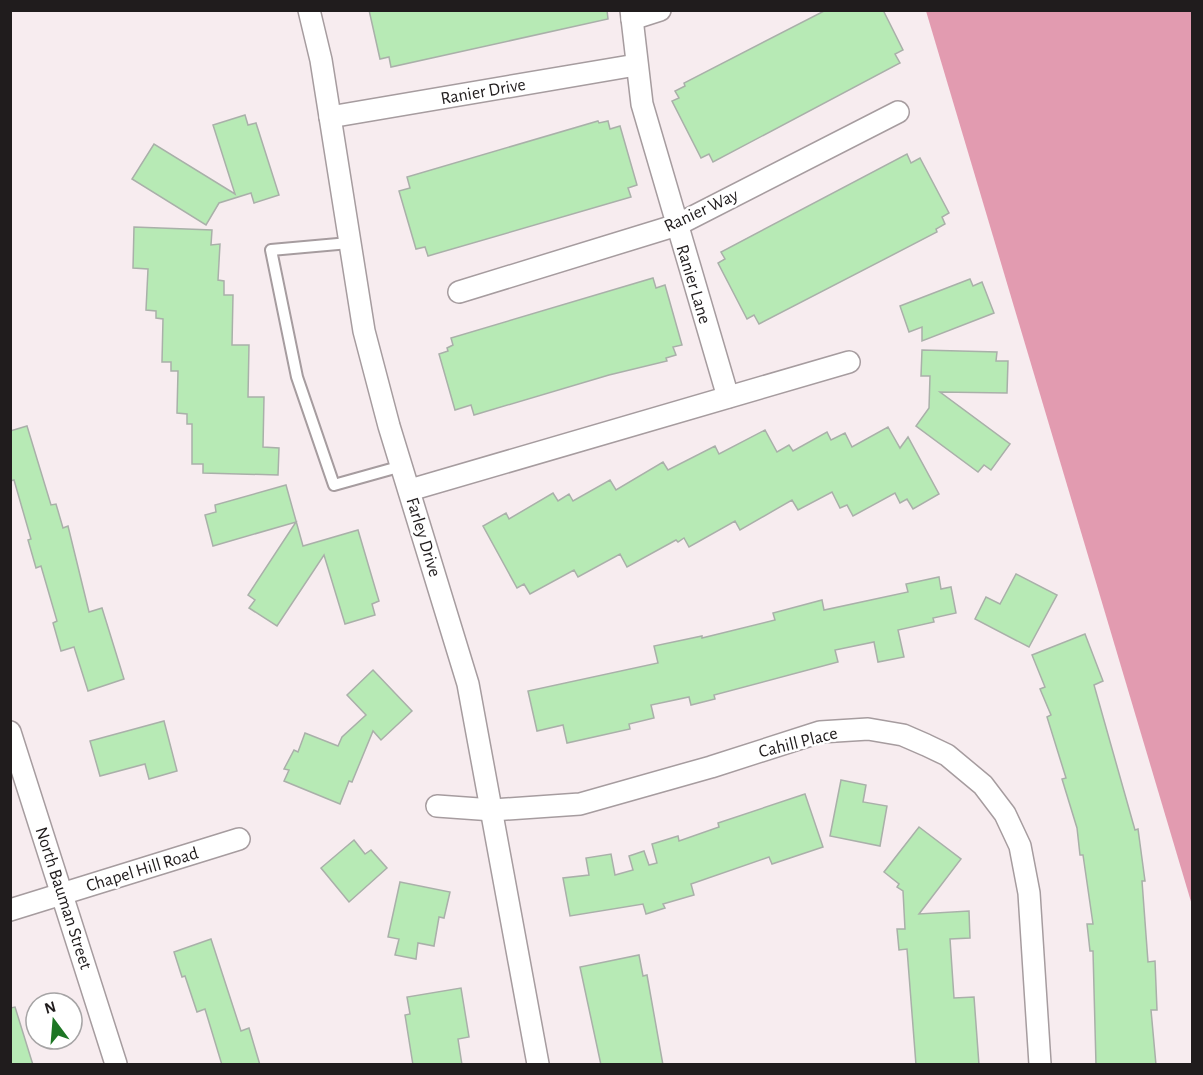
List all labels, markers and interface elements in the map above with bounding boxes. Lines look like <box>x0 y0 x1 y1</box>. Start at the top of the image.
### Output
street label: Ranier Drive <box>439 76 527 108</box>
street label: Ranier Way <box>662 186 741 236</box>
street label: Ranier Lane <box>672 243 714 326</box>
street label: Farley Drive <box>402 495 444 579</box>
street label: Cahill Place <box>757 724 840 761</box>
street label: North Bauman Street <box>32 825 95 972</box>
street label: Chapel Hill Road <box>84 844 201 896</box>
north arrow <box>24 991 84 1051</box>
text: N <box>43 998 58 1017</box>

